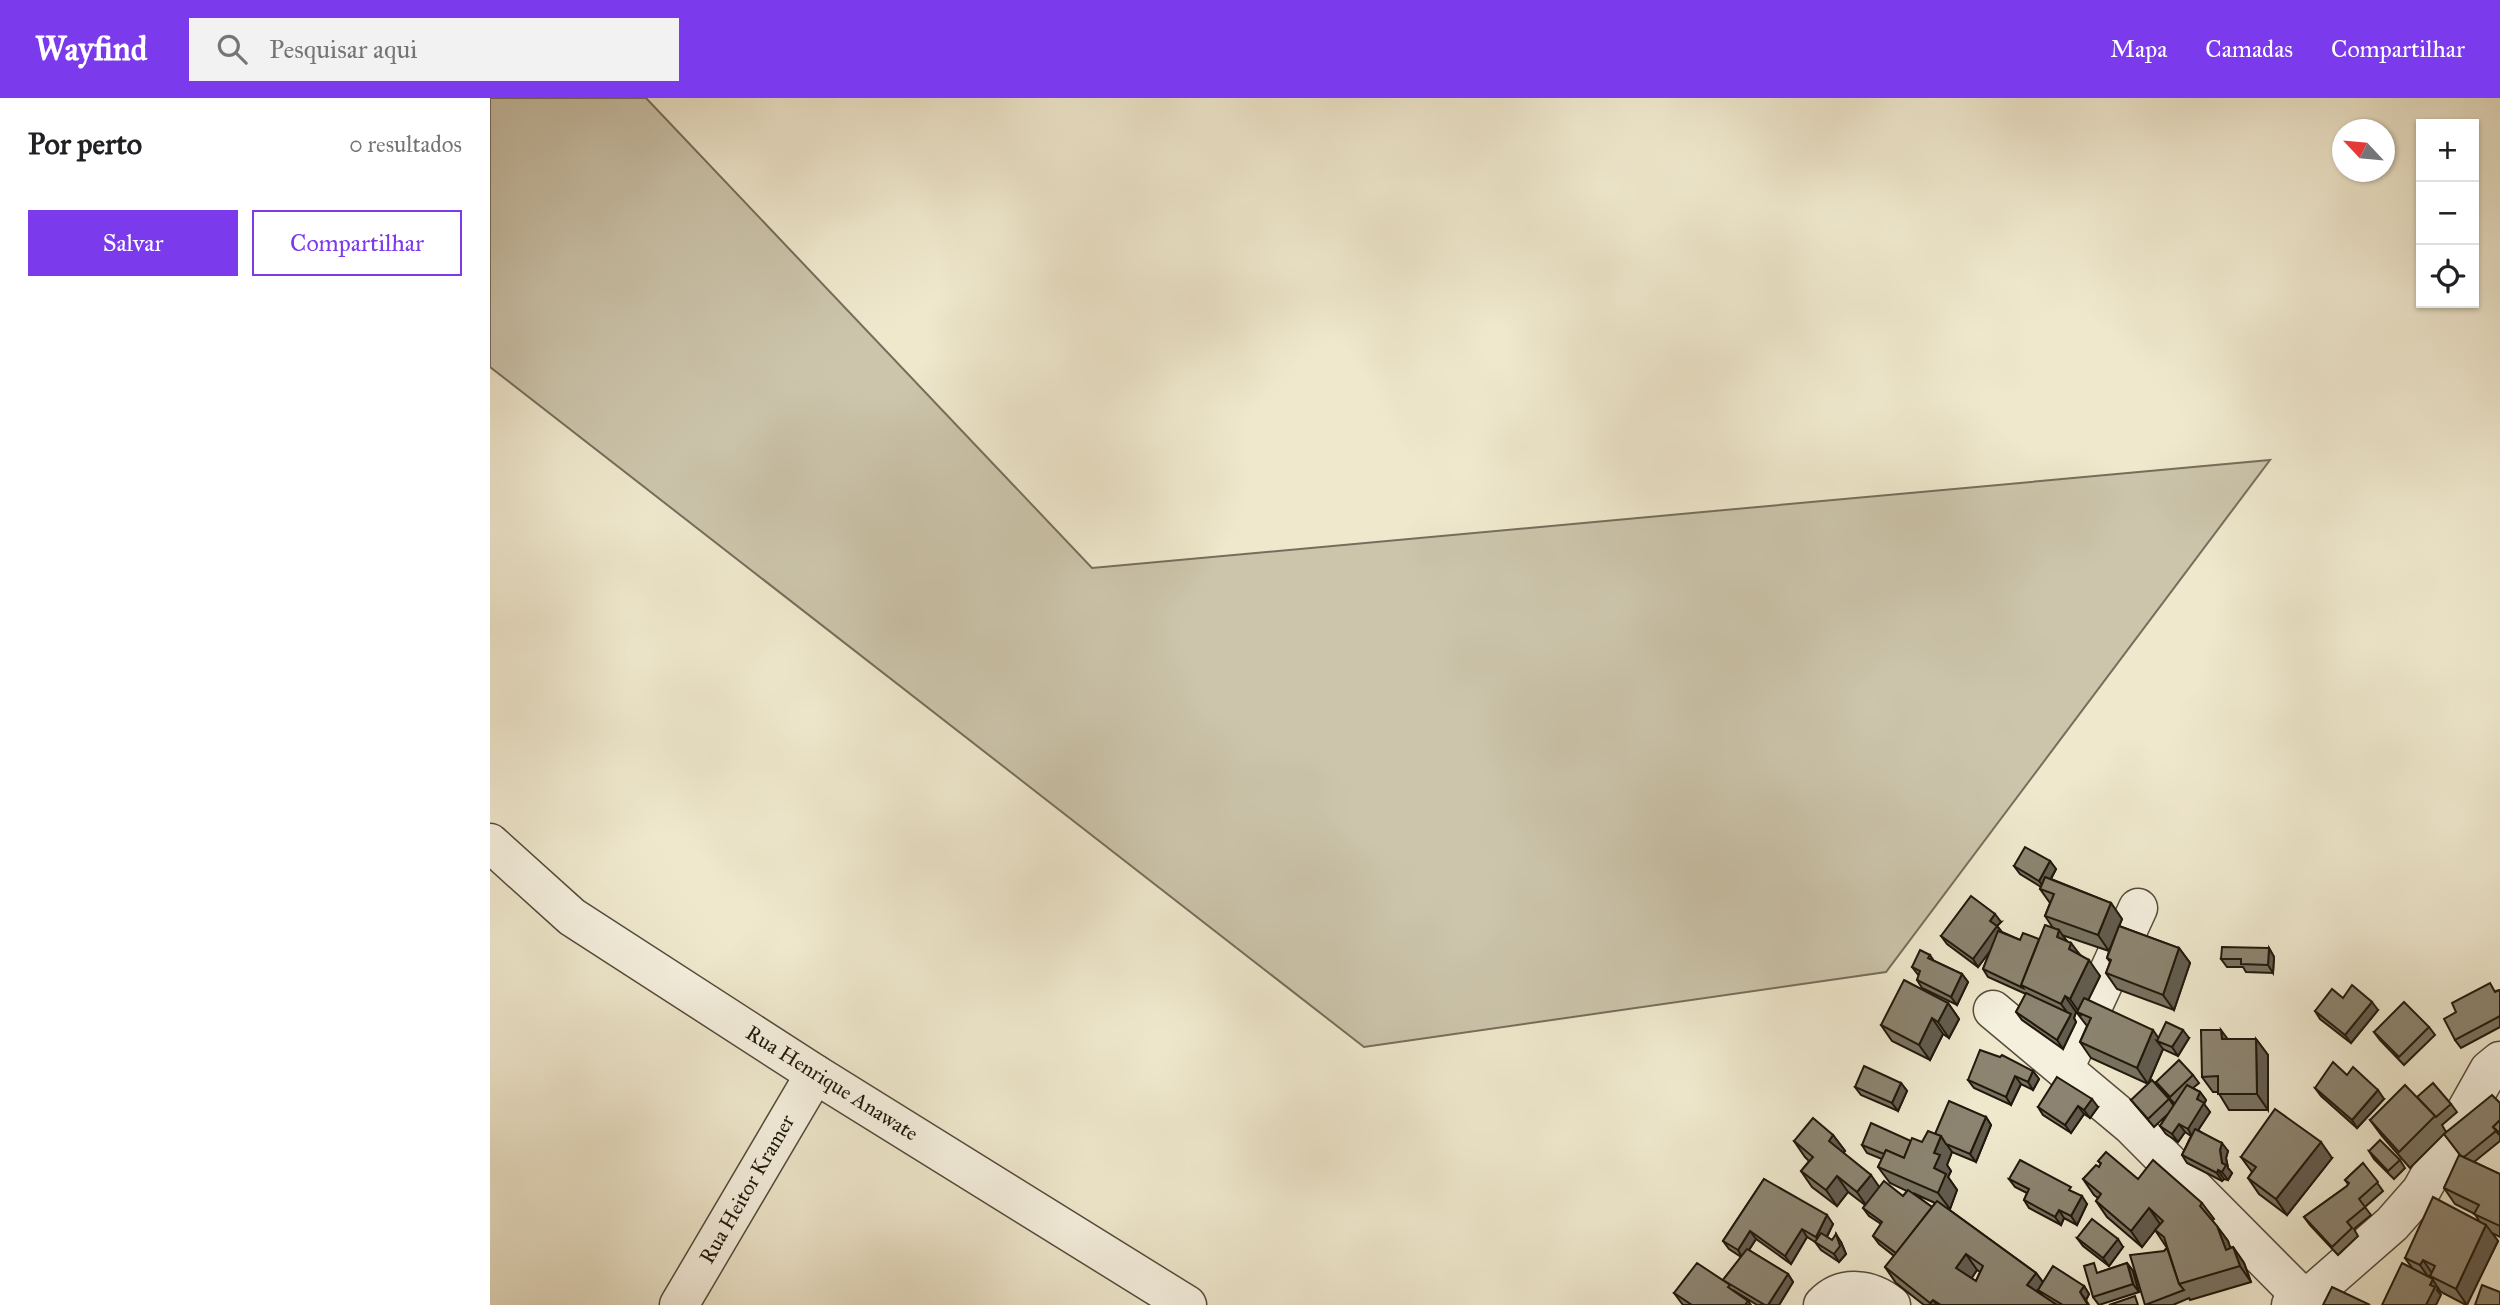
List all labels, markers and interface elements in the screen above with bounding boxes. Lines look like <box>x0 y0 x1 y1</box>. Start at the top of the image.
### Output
search box <box>189 18 679 81</box>
text: Wayfind <box>35 29 147 69</box>
icon: search <box>213 30 251 68</box>
text: Pesquisar aqui <box>269 33 418 65</box>
text: Mapa <box>2110 34 2167 64</box>
text: Camadas <box>2205 34 2293 64</box>
text: Compartilhar <box>2331 34 2465 64</box>
north arrow <box>2332 119 2395 182</box>
map controls <box>2416 119 2479 308</box>
button: + <box>2416 119 2479 182</box>
text: Por perto <box>28 126 142 162</box>
text: 0 resultados <box>349 130 462 158</box>
button: − <box>2416 182 2479 245</box>
button: Salvar <box>28 210 238 276</box>
button: Compartilhar <box>252 210 462 276</box>
button: locate <box>2416 245 2479 308</box>
street label: Rua Henrique Anawate <box>741 1019 923 1147</box>
street label: Rua Heitor Kramer <box>694 1110 800 1268</box>

